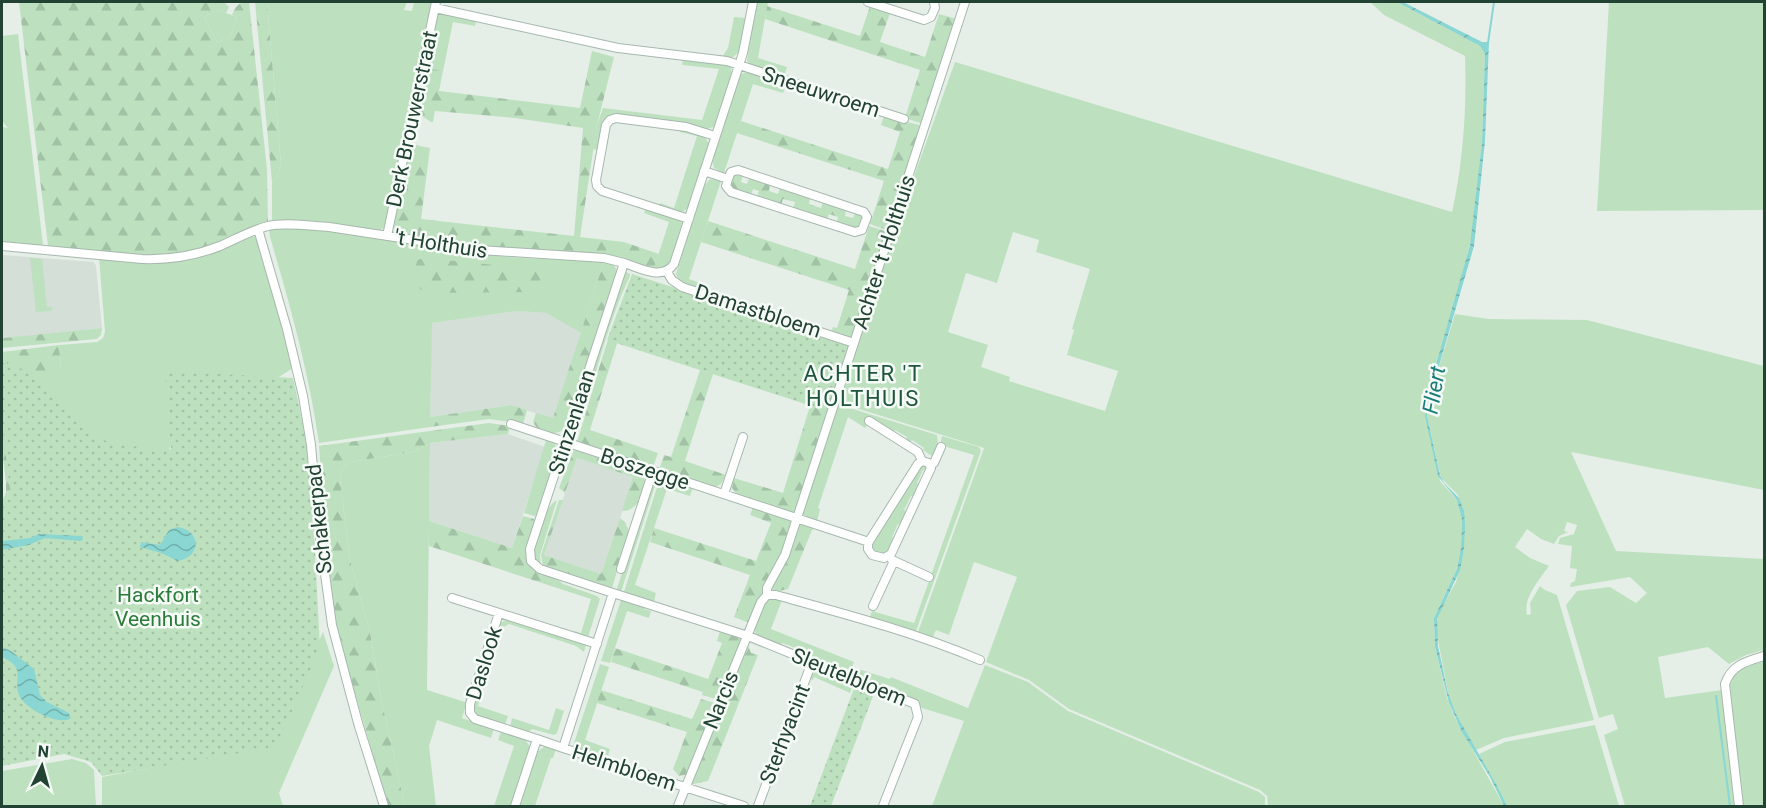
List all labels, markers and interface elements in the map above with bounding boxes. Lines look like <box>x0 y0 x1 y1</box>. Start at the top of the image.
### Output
street label: Derk Brouwerstraat <box>382 29 442 209</box>
street label: Sneeuwroem <box>759 62 883 122</box>
street label: Achter 't Holthuis <box>848 172 920 332</box>
street label: 't Holthuis <box>393 225 489 263</box>
street label: Damastbloem <box>692 279 824 343</box>
district label: ACHTER 'T HOLTHUIS <box>803 361 923 411</box>
water label: Fliert <box>1418 363 1451 416</box>
street label: Stinzenlaan <box>544 367 600 477</box>
street label: Boszegge <box>598 443 692 495</box>
street label: Schakerpad <box>301 463 337 575</box>
park label: Hackfort Veenhuis <box>115 583 201 631</box>
street label: Daslook <box>461 623 507 703</box>
street label: Sleutelbloem <box>788 643 910 711</box>
street label: Narcis <box>699 668 743 732</box>
street label: Sterhyacint <box>755 681 815 787</box>
north arrow <box>12 736 72 796</box>
street label: Helmbloem <box>569 740 679 796</box>
text: N <box>37 742 50 762</box>

